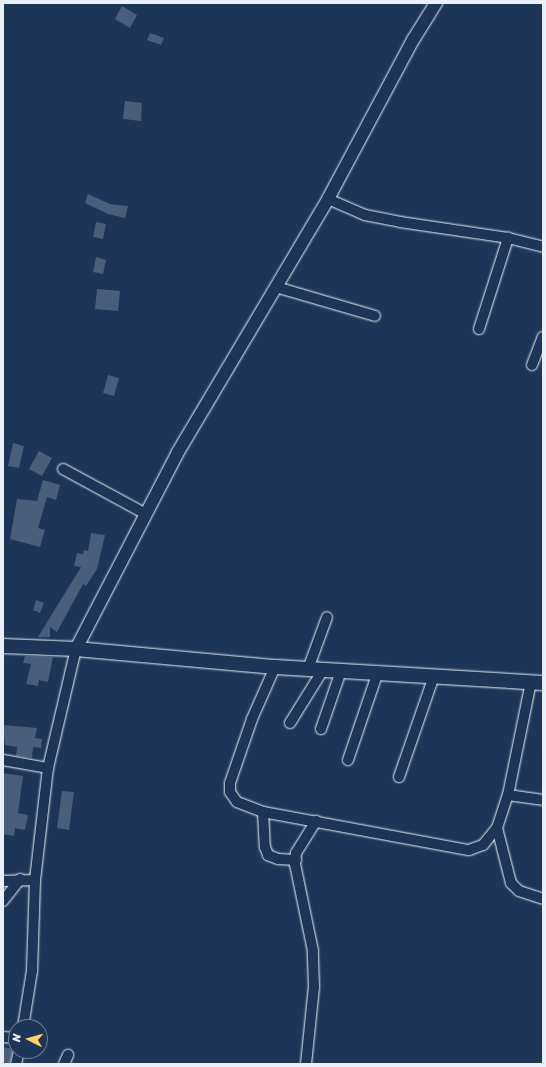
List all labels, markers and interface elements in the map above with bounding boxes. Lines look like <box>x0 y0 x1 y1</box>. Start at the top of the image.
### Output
north arrow <box>8 1019 48 1059</box>
text: N <box>7 1033 26 1043</box>

